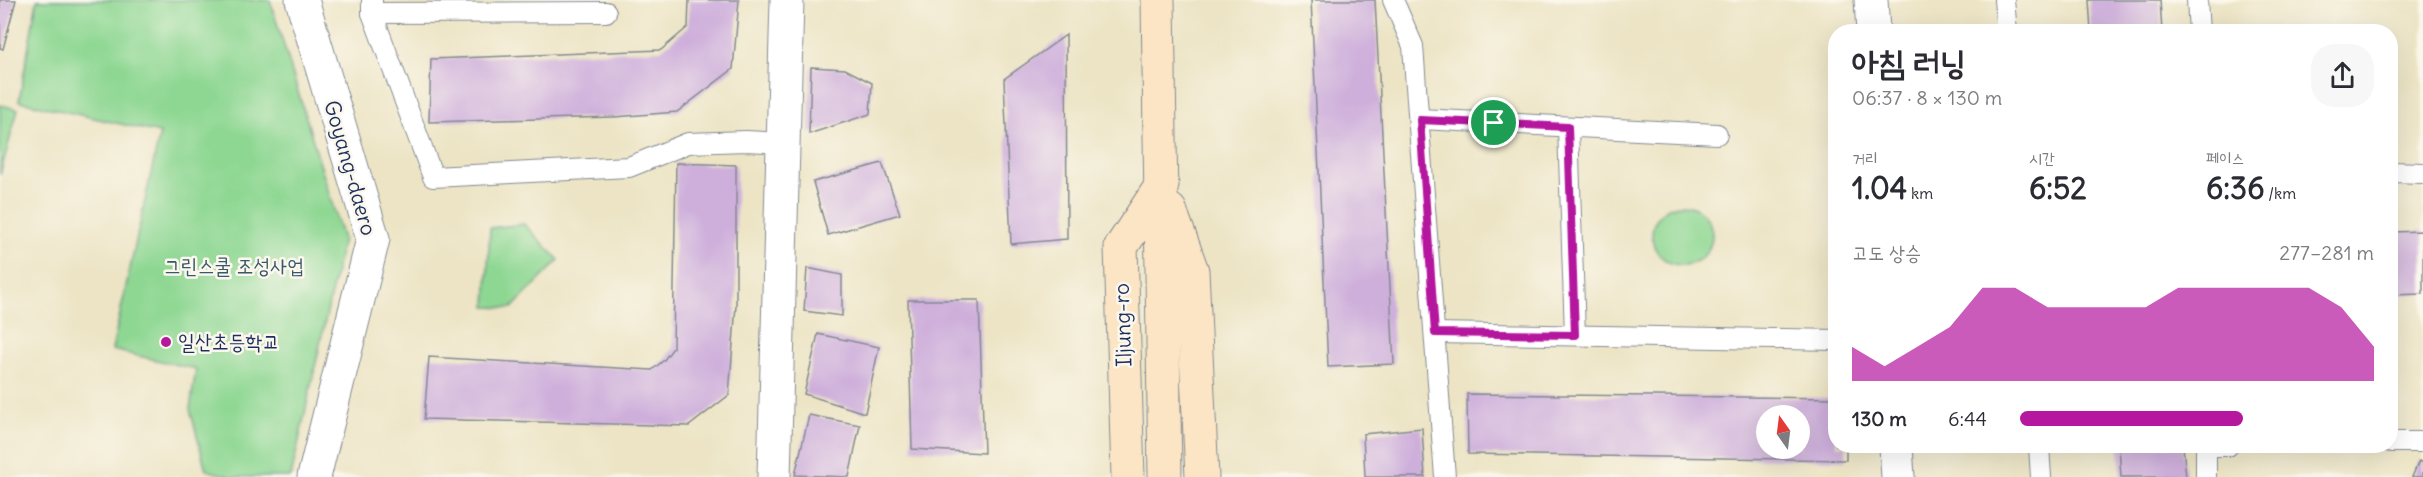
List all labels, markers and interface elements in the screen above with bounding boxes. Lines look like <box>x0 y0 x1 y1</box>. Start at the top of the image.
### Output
text: 아침 러닝 <box>1852 41 1966 83</box>
button: share <box>2311 44 2374 107</box>
text: 06:37 · 8 × 130 m <box>1852 85 2002 110</box>
street label: Goyang-daero <box>318 97 383 239</box>
pin <box>1468 97 1519 148</box>
icon: arrive <box>1477 106 1510 139</box>
text: 거리 <box>1852 148 1878 168</box>
text: 시간 <box>2029 148 2055 168</box>
text: 페이스 <box>2206 148 2245 168</box>
text: 1.04 <box>1852 169 1907 207</box>
text: 6:52 <box>2029 169 2087 207</box>
text: 6:36 <box>2206 169 2264 207</box>
text: km <box>1907 183 1933 203</box>
text: /km <box>2264 183 2296 203</box>
text: 고도 상승 <box>1852 240 1921 265</box>
text: 277–281 m <box>2279 240 2374 265</box>
park label: 그린스쿨 조성사업 <box>164 252 304 279</box>
street label: Iljung-ro <box>1108 283 1137 367</box>
place label: 일산초등학교 <box>178 328 279 355</box>
marker: 일산초등학교 <box>159 335 173 349</box>
north arrow <box>1756 405 1810 459</box>
map controls <box>1756 405 1810 459</box>
text: 130 m <box>1852 406 1907 431</box>
text: 6:44 <box>1948 406 1987 431</box>

